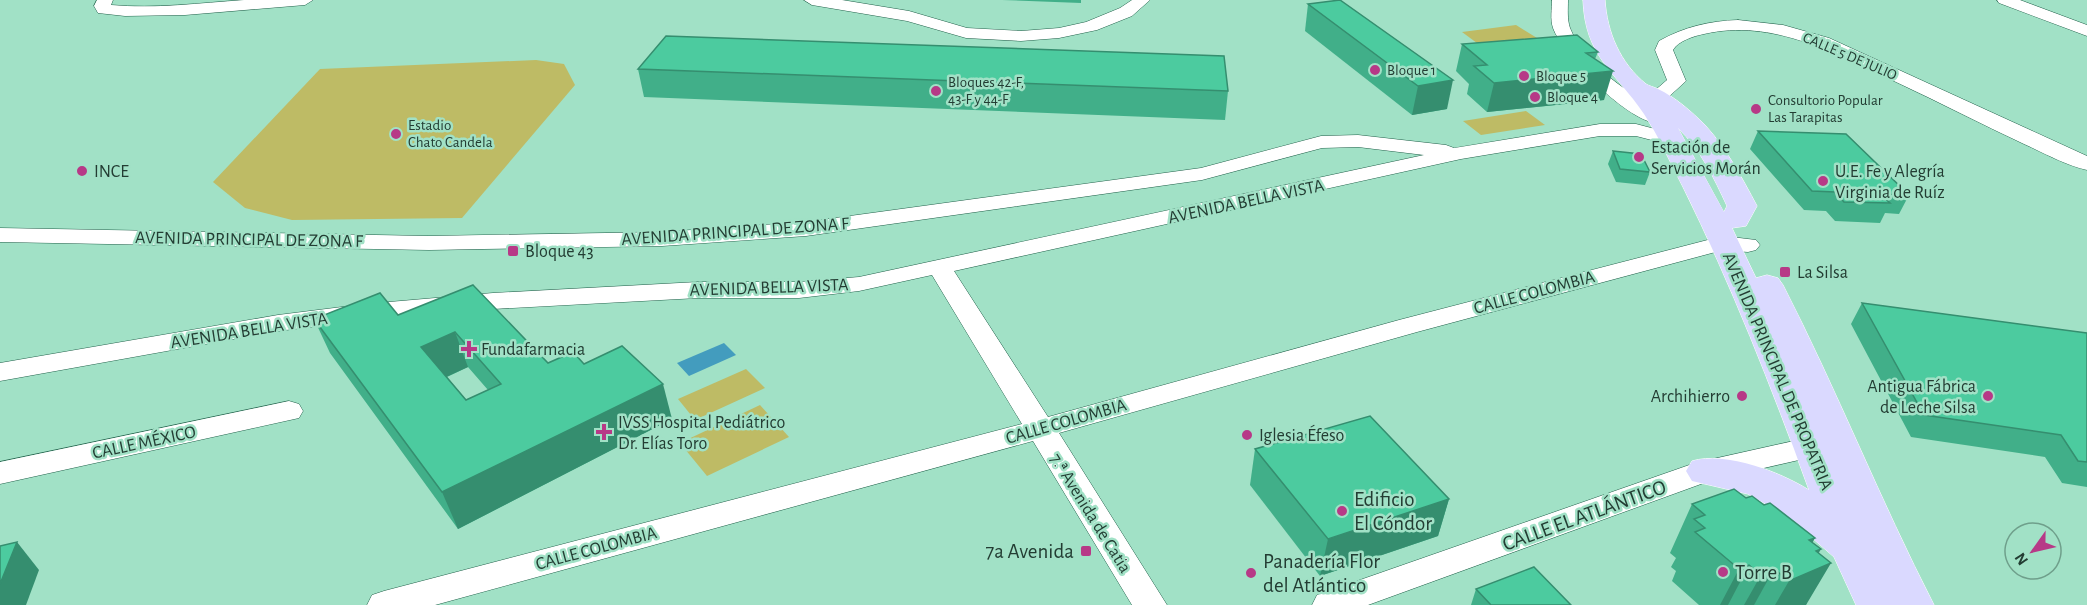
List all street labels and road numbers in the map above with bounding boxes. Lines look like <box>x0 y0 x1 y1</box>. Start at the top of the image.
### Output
street label: CALLE 5 DE JULIO <box>1801 30 1899 83</box>
street label: AVENIDA BELLA VISTA <box>1167 177 1326 227</box>
street label: AVENIDA PRINCIPAL DE ZONA F <box>621 215 850 249</box>
street label: AVENIDA PRINCIPAL DE ZONA F <box>135 229 363 251</box>
street label: AVENIDA PRINCIPAL DE PROPATRIA <box>1719 250 1836 493</box>
street label: CALLE COLOMBIA <box>1472 268 1597 318</box>
street label: AVENIDA BELLA VISTA <box>689 276 849 300</box>
street label: AVENIDA BELLA VISTA <box>169 310 330 352</box>
street label: CALLE COLOMBIA <box>1004 396 1129 448</box>
street label: CALLE MÉXICO <box>90 420 198 463</box>
street label: 7.ª Avenida de Catia <box>1046 451 1134 576</box>
street label: CALLE EL ATLÁNTICO <box>1499 474 1669 555</box>
street label: CALLE COLOMBIA <box>534 524 659 574</box>

